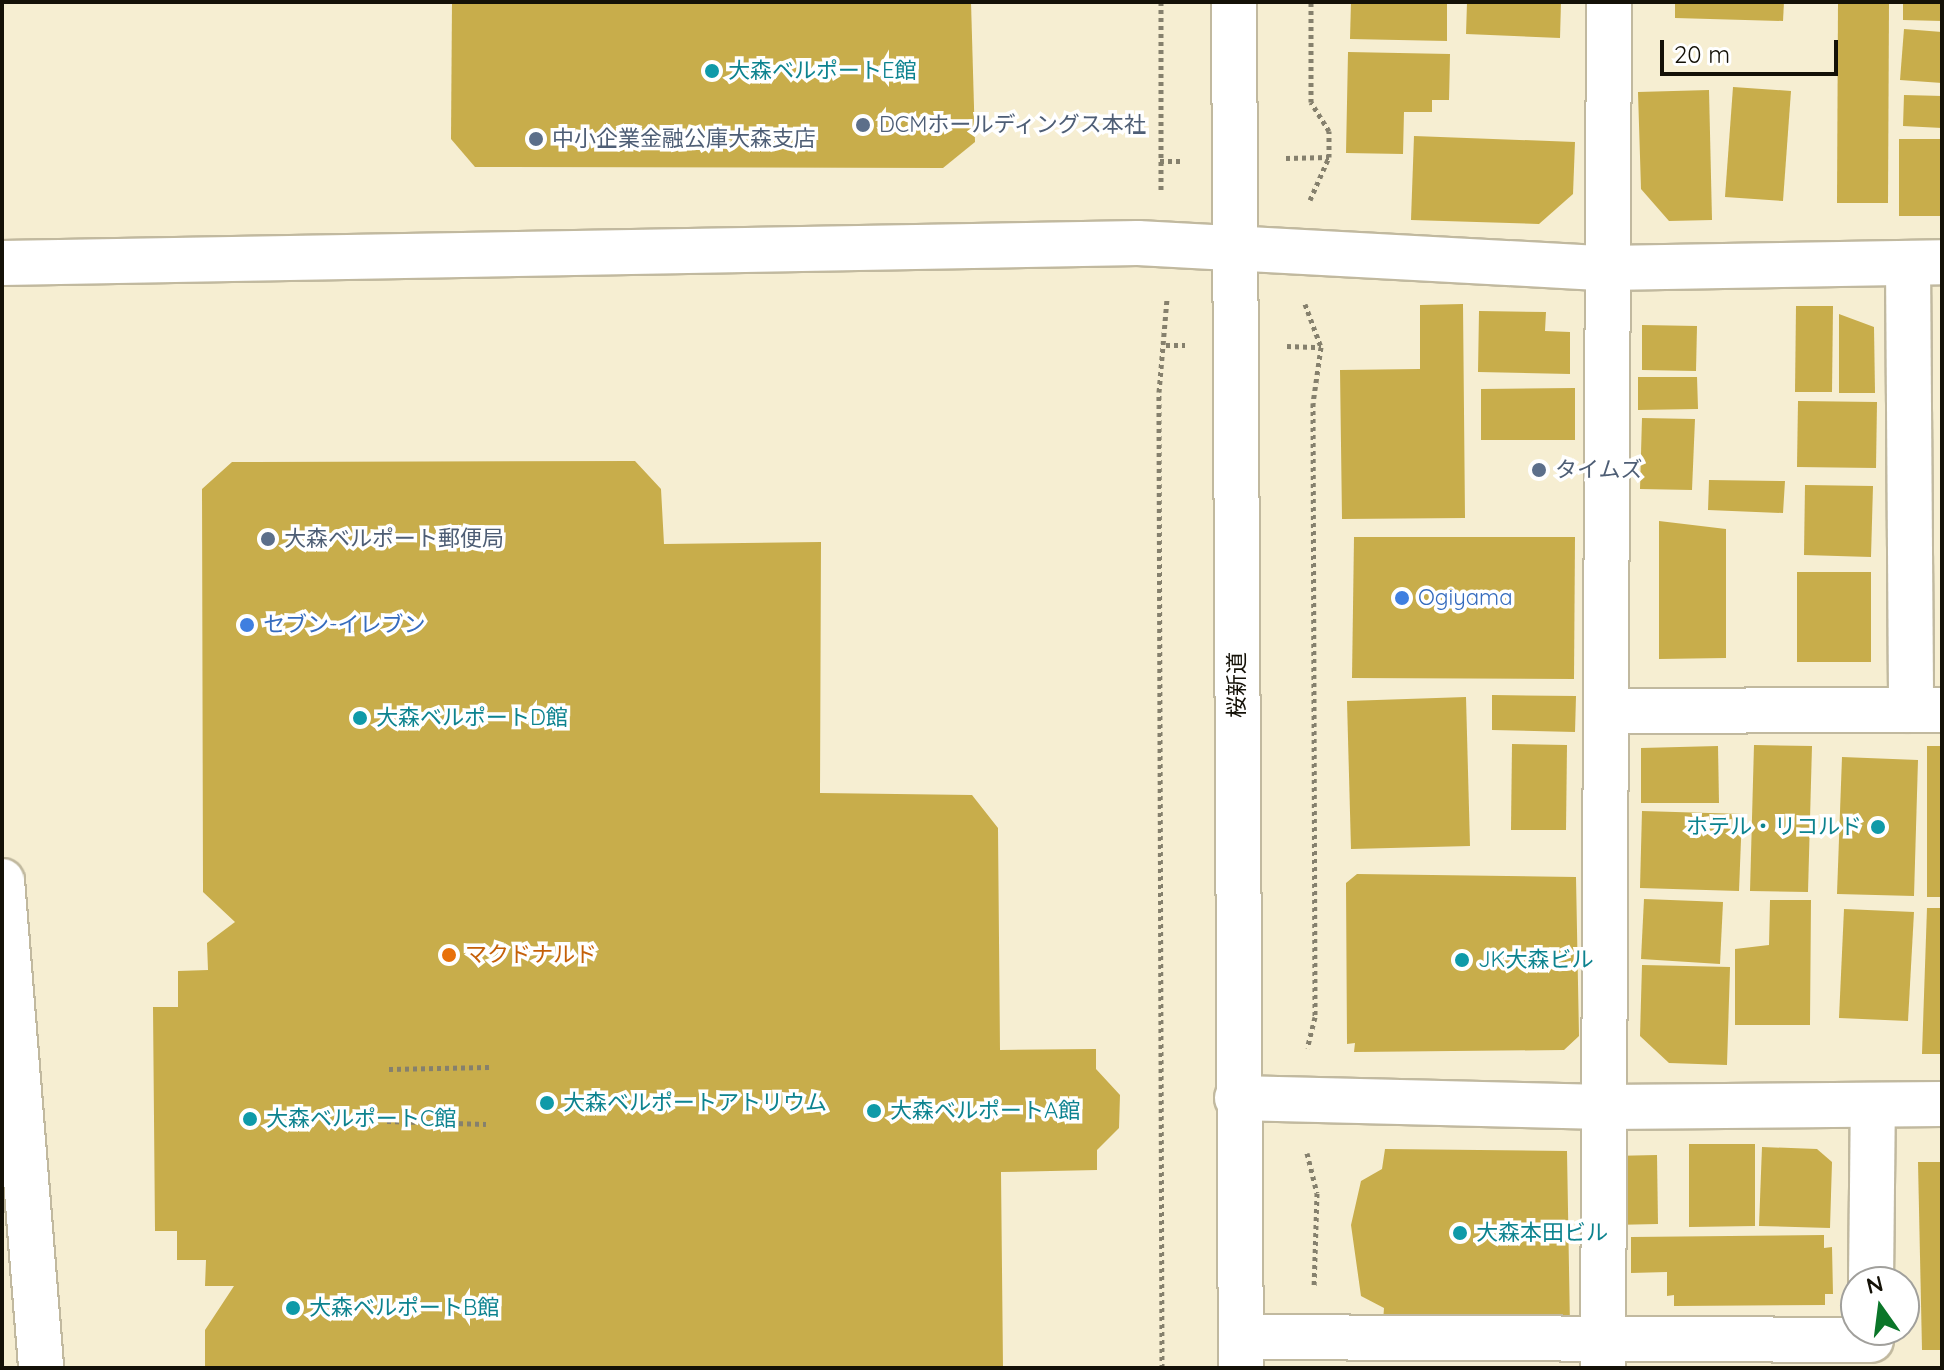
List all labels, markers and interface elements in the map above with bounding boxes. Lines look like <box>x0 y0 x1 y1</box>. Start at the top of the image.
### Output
scale bar <box>1664 24 1842 74</box>
text: 20 m <box>1674 39 1730 69</box>
place label: 大森ベルポートE館 <box>728 58 916 84</box>
marker: 大森ベルポートE館 <box>703 62 721 80</box>
place label: DCMホールディングス本社 <box>879 112 1147 138</box>
marker: DCMホールディングス本社 <box>854 116 872 134</box>
place label: 中小企業金融公庫大森支店 <box>552 126 816 152</box>
marker: 中小企業金融公庫大森支店 <box>527 130 545 148</box>
place label: タイムズ <box>1555 457 1643 483</box>
marker: タイムズ <box>1530 461 1548 479</box>
place label: 大森ベルポート郵便局 <box>284 526 504 552</box>
marker: 大森ベルポート郵便局 <box>259 530 277 548</box>
place label: Ogiyama <box>1418 585 1513 611</box>
marker: Ogiyama <box>1393 589 1411 607</box>
place label: セブン-イレブン <box>263 612 426 638</box>
marker: セブン-イレブン <box>238 616 256 634</box>
street label: 桜新道 <box>1224 652 1250 718</box>
place label: 大森ベルポートD館 <box>376 705 568 731</box>
marker: 大森ベルポートD館 <box>351 709 369 727</box>
place label: ホテル・リコルド <box>1686 814 1862 840</box>
marker: ホテル・リコルド <box>1869 818 1887 836</box>
place label: マクドナルド <box>465 942 597 968</box>
marker: マクドナルド <box>440 946 458 964</box>
place label: JK大森ビル <box>1478 947 1593 973</box>
marker: JK大森ビル <box>1453 951 1471 969</box>
place label: 大森ベルポートアトリウム <box>563 1090 827 1116</box>
marker: 大森ベルポートアトリウム <box>538 1094 556 1112</box>
place label: 大森ベルポートA館 <box>890 1098 1080 1124</box>
marker: 大森ベルポートA館 <box>865 1102 883 1120</box>
place label: 大森ベルポートC館 <box>266 1106 456 1132</box>
marker: 大森ベルポートC館 <box>241 1110 259 1128</box>
place label: 大森本田ビル <box>1476 1220 1608 1246</box>
marker: 大森本田ビル <box>1451 1224 1469 1242</box>
north arrow <box>1840 1266 1920 1346</box>
text: N <box>1863 1269 1886 1300</box>
place label: 大森ベルポートB館 <box>309 1295 499 1321</box>
marker: 大森ベルポートB館 <box>284 1299 302 1317</box>

